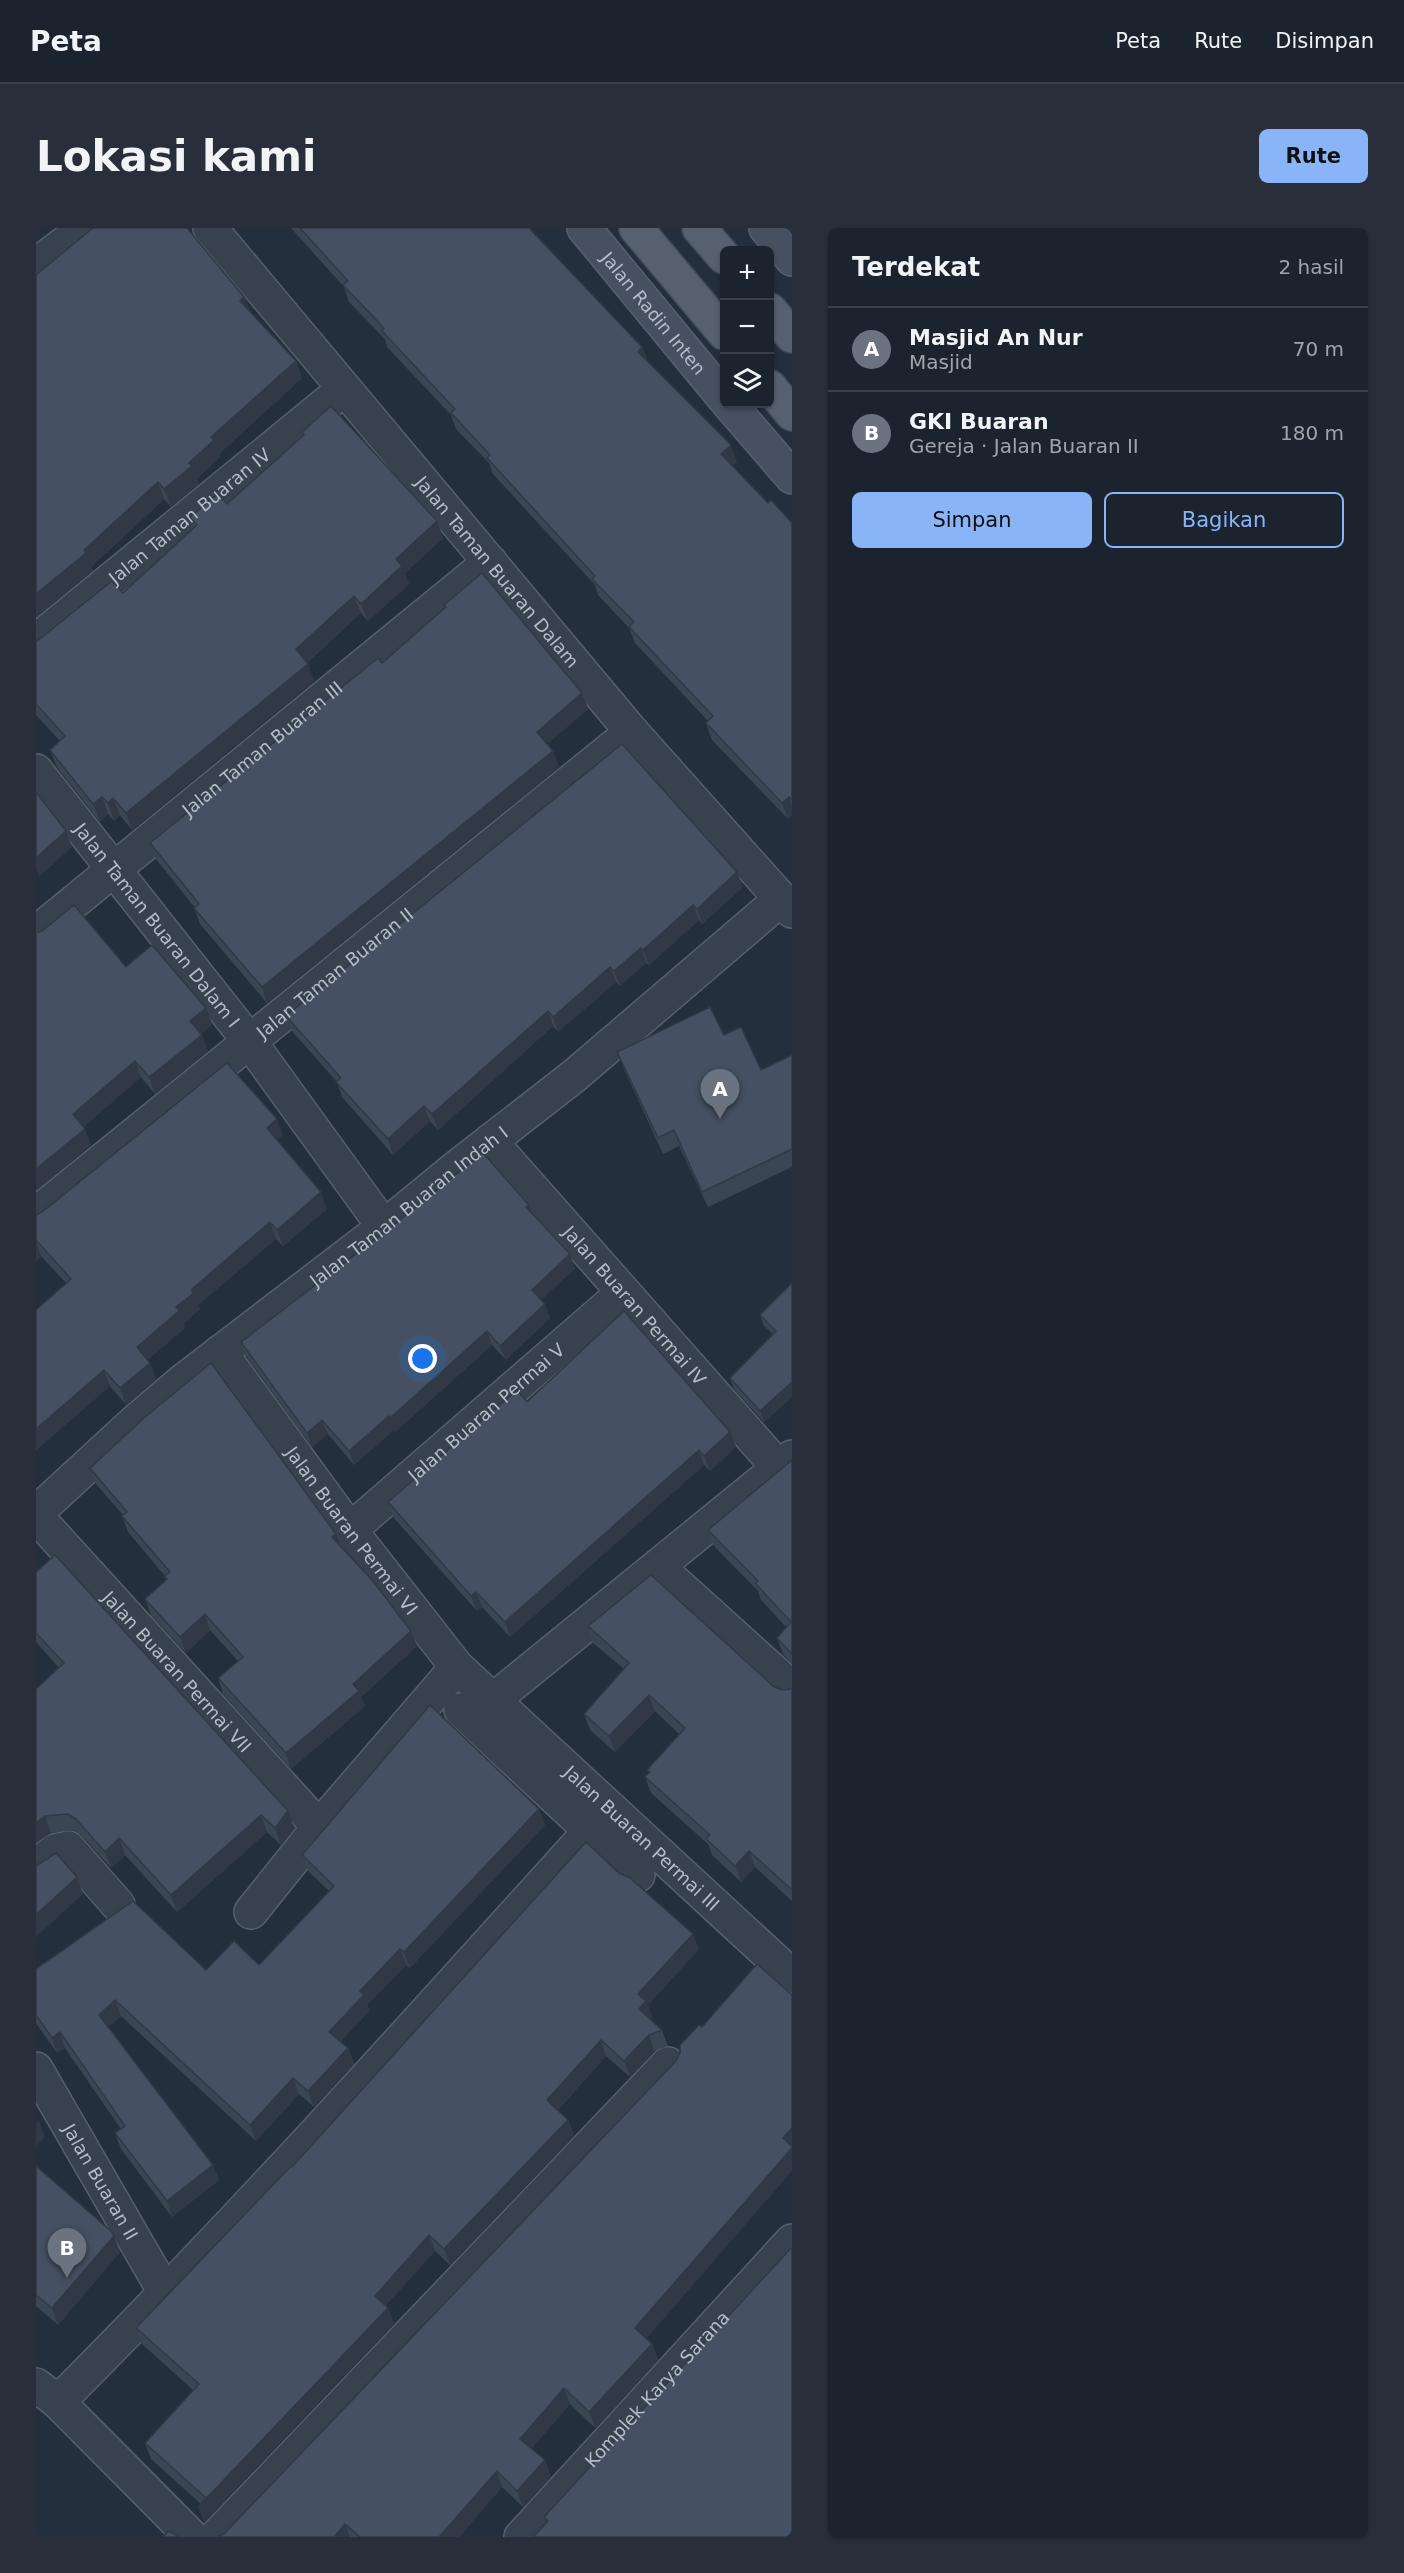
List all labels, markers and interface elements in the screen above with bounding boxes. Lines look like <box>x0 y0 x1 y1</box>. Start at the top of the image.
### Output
text: Peta <box>30 25 102 58</box>
text: Peta <box>1115 29 1161 53</box>
text: Rute <box>1194 29 1242 53</box>
text: Disimpan <box>1275 29 1374 53</box>
button: Rute <box>1259 129 1368 183</box>
text: Lokasi kami <box>36 132 316 181</box>
map controls <box>720 246 774 408</box>
button: + <box>720 246 774 300</box>
street label: Jalan Radin Inten <box>597 247 711 378</box>
text: Terdekat <box>852 252 980 282</box>
text: 2 hasil <box>1278 255 1344 279</box>
button: − <box>720 300 774 354</box>
text: Masjid An Nur <box>909 325 1083 350</box>
text: A <box>864 337 879 361</box>
text: 70 m <box>1293 337 1344 361</box>
text: Masjid <box>909 350 973 374</box>
button: layers <box>720 354 774 408</box>
text: GKI Buaran <box>909 409 1049 434</box>
text: B <box>864 421 879 445</box>
text: 180 m <box>1280 421 1344 445</box>
text: Gereja · Jalan Buaran II <box>909 434 1139 458</box>
street label: Jalan Taman Buaran IV <box>104 443 275 588</box>
street label: Jalan Taman Buaran Dalam <box>411 471 584 671</box>
button: Simpan <box>852 492 1092 548</box>
button: Bagikan <box>1104 492 1344 548</box>
street label: Jalan Taman Buaran III <box>177 677 346 820</box>
street label: Jalan Taman Buaran Dalam I <box>70 818 245 1031</box>
street label: Jalan Taman Buaran II <box>251 903 417 1043</box>
pin: A <box>700 1070 740 1119</box>
street label: Jalan Taman Buaran Indah I <box>305 1121 512 1291</box>
street label: Jalan Buaran Permai IV <box>559 1220 711 1389</box>
street label: Jalan Buaran Permai V <box>403 1338 569 1486</box>
your location <box>408 1344 437 1373</box>
street label: Jalan Buaran Permai VI <box>281 1441 422 1619</box>
street label: Jalan Buaran Permai VII <box>98 1586 256 1756</box>
street label: Jalan Buaran Permai III <box>559 1760 724 1914</box>
street label: Jalan Buaran II <box>59 2119 143 2243</box>
pin: B <box>48 2228 87 2278</box>
street label: Komplek Karya Sarana <box>580 2306 733 2471</box>

